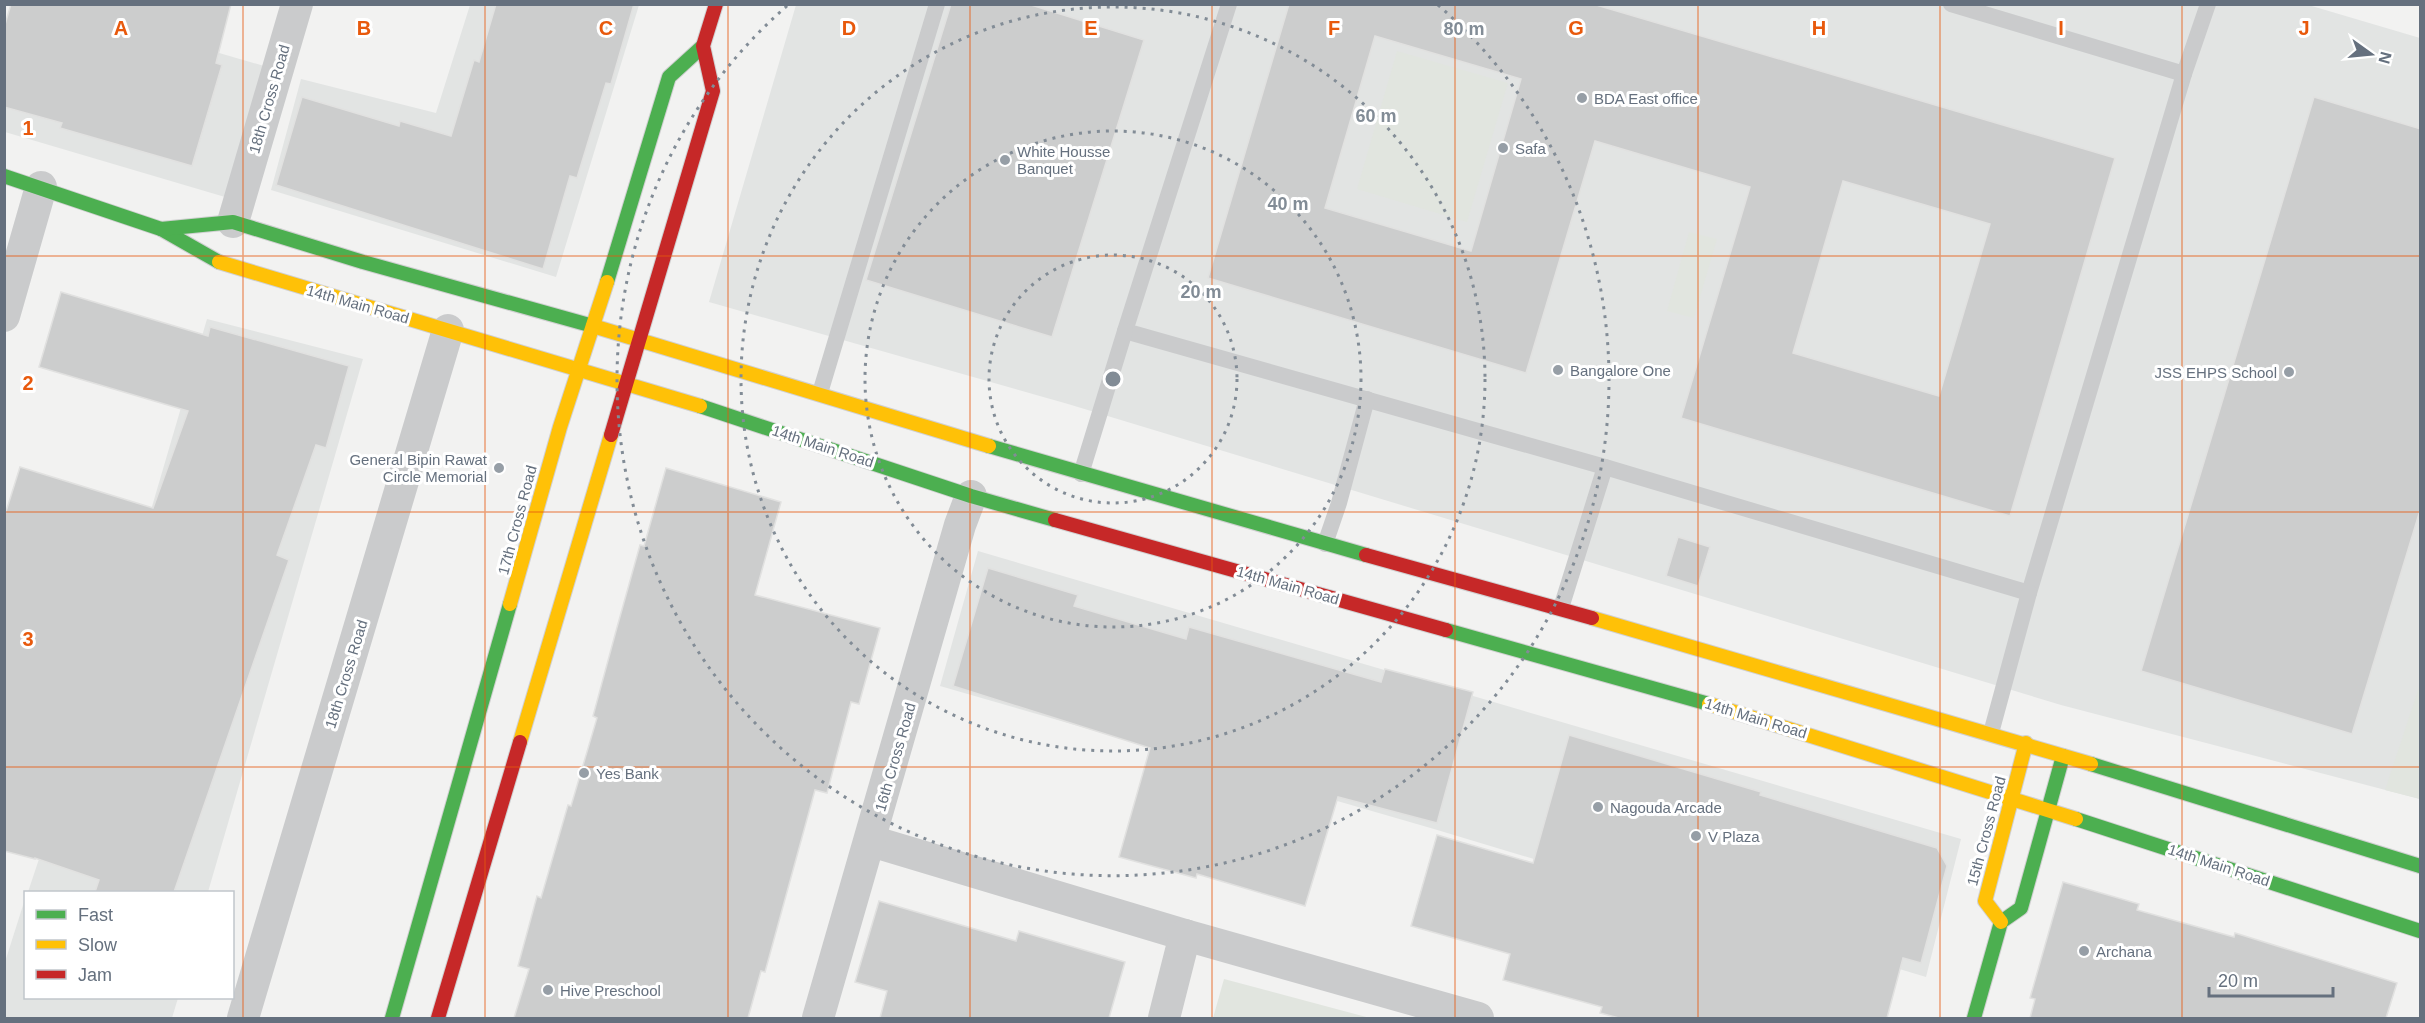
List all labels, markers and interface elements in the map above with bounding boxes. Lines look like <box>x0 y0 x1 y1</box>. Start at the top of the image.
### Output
text: A <box>114 17 128 39</box>
text: B <box>357 17 371 39</box>
text: C <box>599 17 613 39</box>
text: D <box>842 17 856 39</box>
text: E <box>1084 17 1098 39</box>
text: F <box>1328 17 1340 39</box>
text: G <box>1568 17 1584 39</box>
text: H <box>1812 17 1826 39</box>
text: I <box>2058 17 2064 39</box>
text: J <box>2298 17 2310 39</box>
text: 80 m <box>1443 19 1485 39</box>
north arrow <box>2341 24 2401 84</box>
street label: 18th Cross Road <box>245 43 293 155</box>
text: N <box>2375 50 2395 66</box>
place label: BDA East office <box>1594 90 1698 107</box>
marker: BDA East office <box>1575 91 1589 105</box>
text: 60 m <box>1355 106 1397 126</box>
text: 1 <box>22 117 34 139</box>
place label: Safa <box>1515 140 1547 157</box>
marker: Safa <box>1496 141 1510 155</box>
place label: White Housse Banquet <box>1017 143 1110 177</box>
marker: White Housse Banquet <box>998 153 1012 167</box>
text: 40 m <box>1267 194 1309 214</box>
street label: 14th Main Road <box>305 281 411 327</box>
text: 20 m <box>1180 282 1222 302</box>
place label: Bangalore One <box>1570 362 1671 379</box>
marker: Bangalore One <box>1551 363 1565 377</box>
place label: JSS EHPS School <box>2154 364 2277 381</box>
marker: JSS EHPS School <box>2282 365 2296 379</box>
centre of rings <box>1103 369 1123 389</box>
text: 2 <box>22 372 34 394</box>
street label: 14th Main Road <box>770 422 876 470</box>
place label: General Bipin Rawat Circle Memorial <box>349 451 488 485</box>
marker: General Bipin Rawat Circle Memorial <box>492 461 506 475</box>
street label: 17th Cross Road <box>494 463 540 577</box>
street label: 14th Main Road <box>1235 562 1341 608</box>
street label: 18th Cross Road <box>321 618 371 730</box>
text: 3 <box>22 628 34 650</box>
street label: 14th Main Road <box>1703 694 1809 742</box>
street label: 16th Cross Road <box>871 701 919 813</box>
place label: Yes Bank <box>596 765 659 782</box>
marker: Yes Bank <box>577 766 591 780</box>
street label: 15th Cross Road <box>1963 774 2009 888</box>
place label: Nagouda Arcade <box>1610 799 1722 816</box>
marker: Nagouda Arcade <box>1591 800 1605 814</box>
place label: V Plaza <box>1708 828 1760 845</box>
marker: V Plaza <box>1689 829 1703 843</box>
street label: 14th Main Road <box>2166 841 2272 889</box>
legend <box>24 891 234 999</box>
text: Fast <box>78 905 113 925</box>
text: Slow <box>78 935 118 955</box>
place label: Archana <box>2096 943 2153 960</box>
marker: Archana <box>2077 944 2091 958</box>
scale bar <box>2209 960 2334 998</box>
text: Jam <box>78 965 112 985</box>
text: 20 m <box>2218 971 2258 991</box>
place label: Hive Preschool <box>560 982 661 999</box>
marker: Hive Preschool <box>541 983 555 997</box>

